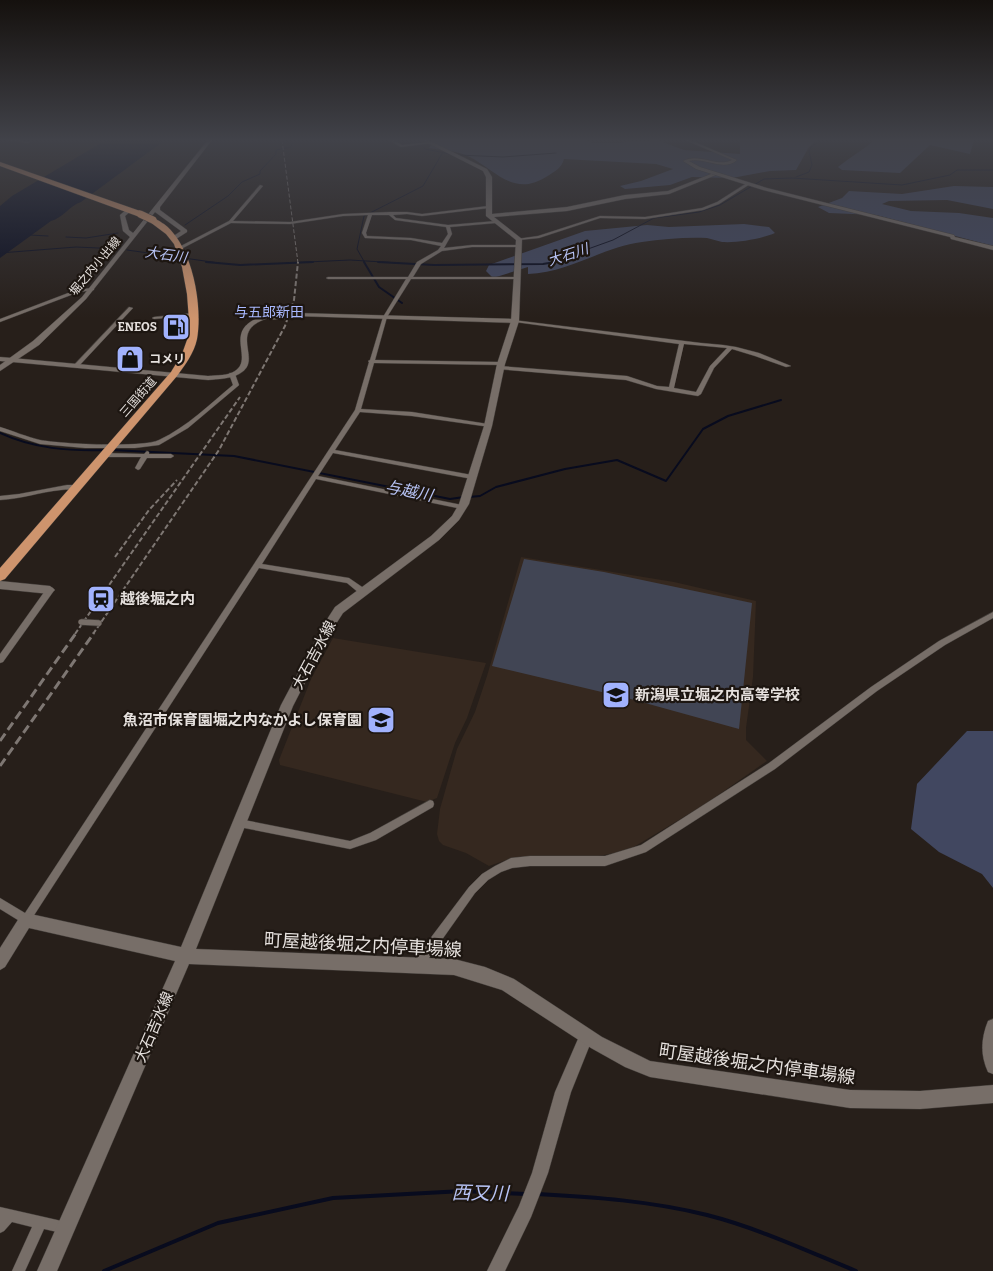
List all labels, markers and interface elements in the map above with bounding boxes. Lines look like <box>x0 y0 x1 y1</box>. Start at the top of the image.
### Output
street label: 堀之内小出線 <box>66 234 124 298</box>
water label: 大石川 <box>545 240 593 270</box>
water label: 大石川 <box>144 244 190 267</box>
district label: 与五郎新田 <box>234 304 304 321</box>
fuel station icon: ENEOS <box>161 312 191 342</box>
place label: ENEOS <box>117 320 157 334</box>
shop icon: コメリ <box>115 344 145 374</box>
place label: コメリ <box>149 352 185 366</box>
street label: 三国街道 <box>117 374 159 420</box>
water label: 与越川 <box>384 477 436 505</box>
station icon: 越後堀之内 <box>86 584 116 614</box>
place label: 越後堀之内 <box>120 590 195 608</box>
street label: 大石吉水線 <box>288 618 340 692</box>
school or university icon: 新潟県立堀之内高等学校 <box>601 680 631 710</box>
place label: 新潟県立堀之内高等学校 <box>635 686 800 704</box>
school or university icon: 魚沼市保育園堀之内なかよし保育園 <box>366 705 396 735</box>
place label: 魚沼市保育園堀之内なかよし保育園 <box>123 711 362 729</box>
street label: 町屋越後堀之内停車場線 <box>264 929 462 961</box>
street label: 大石吉水線 <box>131 989 177 1065</box>
street label: 町屋越後堀之内停車場線 <box>657 1039 857 1089</box>
water label: 西又川 <box>451 1181 511 1205</box>

